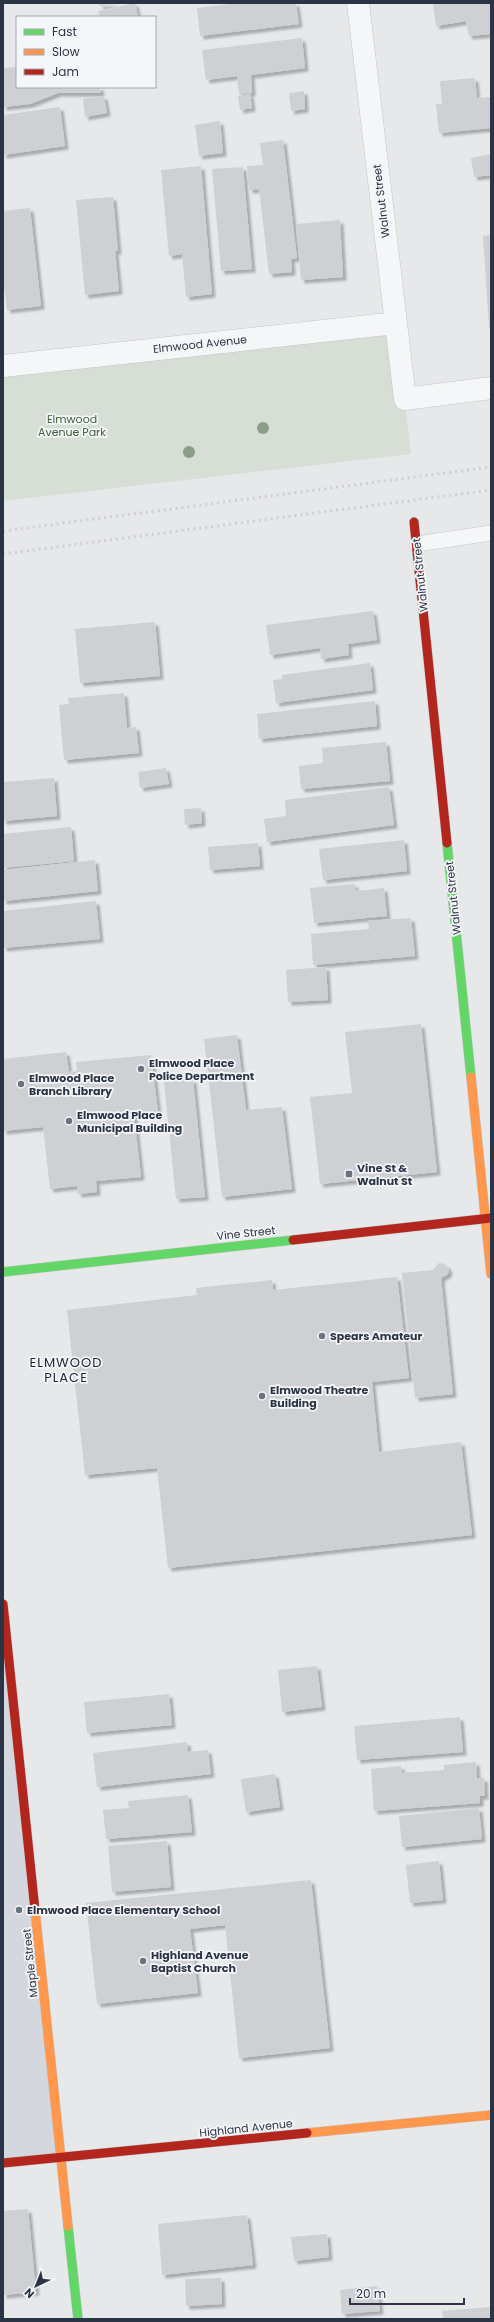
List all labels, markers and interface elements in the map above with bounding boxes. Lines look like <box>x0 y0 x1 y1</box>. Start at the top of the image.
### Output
legend <box>16 16 156 88</box>
text: Fast <box>52 23 77 40</box>
text: Slow <box>52 43 80 60</box>
text: Jam <box>52 63 79 80</box>
street label: Walnut Street <box>369 163 393 239</box>
street label: Elmwood Avenue <box>152 331 248 357</box>
park label: Elmwood Avenue Park <box>38 411 106 440</box>
street label: Walnut Street <box>408 537 432 613</box>
street label: Walnut Street <box>441 860 465 936</box>
place label: Elmwood Place Police Department <box>149 1055 255 1084</box>
marker: Elmwood Place Police Department <box>136 1064 146 1074</box>
place label: Elmwood Place Branch Library <box>29 1070 114 1099</box>
marker: Elmwood Place Branch Library <box>16 1079 26 1089</box>
place label: Elmwood Place Municipal Building <box>77 1107 182 1136</box>
marker: Elmwood Place Municipal Building <box>64 1116 74 1126</box>
place label: Vine St & Walnut St <box>357 1160 413 1189</box>
marker: Vine St & Walnut St <box>344 1169 354 1179</box>
street label: Vine Street <box>216 1222 276 1244</box>
place label: Spears Amateur <box>330 1328 423 1344</box>
marker: Spears Amateur <box>317 1331 327 1341</box>
district label: ELMWOOD PLACE <box>30 1353 102 1387</box>
place label: Elmwood Theatre Building <box>270 1382 369 1411</box>
marker: Elmwood Theatre Building <box>257 1391 267 1401</box>
place label: Elmwood Place Elementary School <box>27 1902 220 1918</box>
marker: Elmwood Place Elementary School <box>14 1905 24 1915</box>
street label: Maple Street <box>18 1928 42 1998</box>
place label: Highland Avenue Baptist Church <box>151 1947 249 1976</box>
marker: Highland Avenue Baptist Church <box>138 1956 148 1966</box>
street label: Highland Avenue <box>199 2115 294 2141</box>
north arrow <box>16 2266 56 2306</box>
scale bar <box>350 2280 464 2306</box>
text: N <box>21 2285 38 2302</box>
text: 20 m <box>356 2285 386 2302</box>

